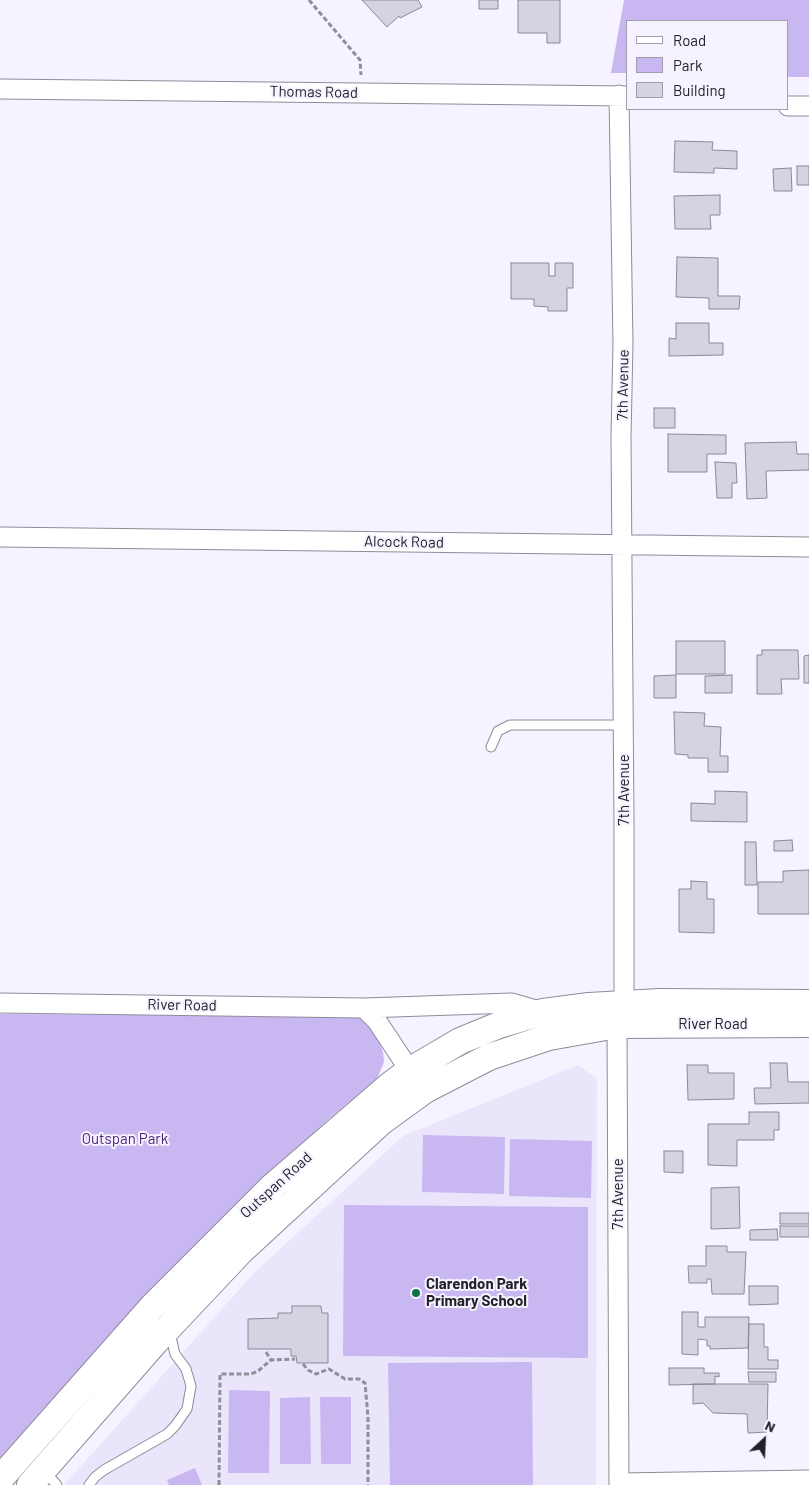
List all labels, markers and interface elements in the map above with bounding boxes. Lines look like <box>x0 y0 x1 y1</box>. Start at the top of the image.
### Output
legend <box>626 20 789 110</box>
text: Road <box>673 31 706 49</box>
text: Park <box>673 56 702 74</box>
text: Building <box>673 81 726 99</box>
street label: Thomas Road <box>270 82 358 102</box>
street label: 7th Avenue <box>613 349 633 421</box>
street label: Alcock Road <box>364 532 444 552</box>
street label: 7th Avenue <box>615 754 633 826</box>
street label: River Road <box>147 995 217 1015</box>
street label: River Road <box>678 1015 748 1033</box>
park label: Outspan Park <box>82 1130 168 1148</box>
street label: Outspan Road <box>236 1148 316 1222</box>
street label: 7th Avenue <box>609 1158 627 1230</box>
place label: Clarendon Park Primary School <box>426 1275 527 1310</box>
marker: Clarendon Park Primary School <box>410 1287 422 1299</box>
north arrow <box>739 1415 789 1465</box>
text: N <box>763 1416 778 1436</box>

